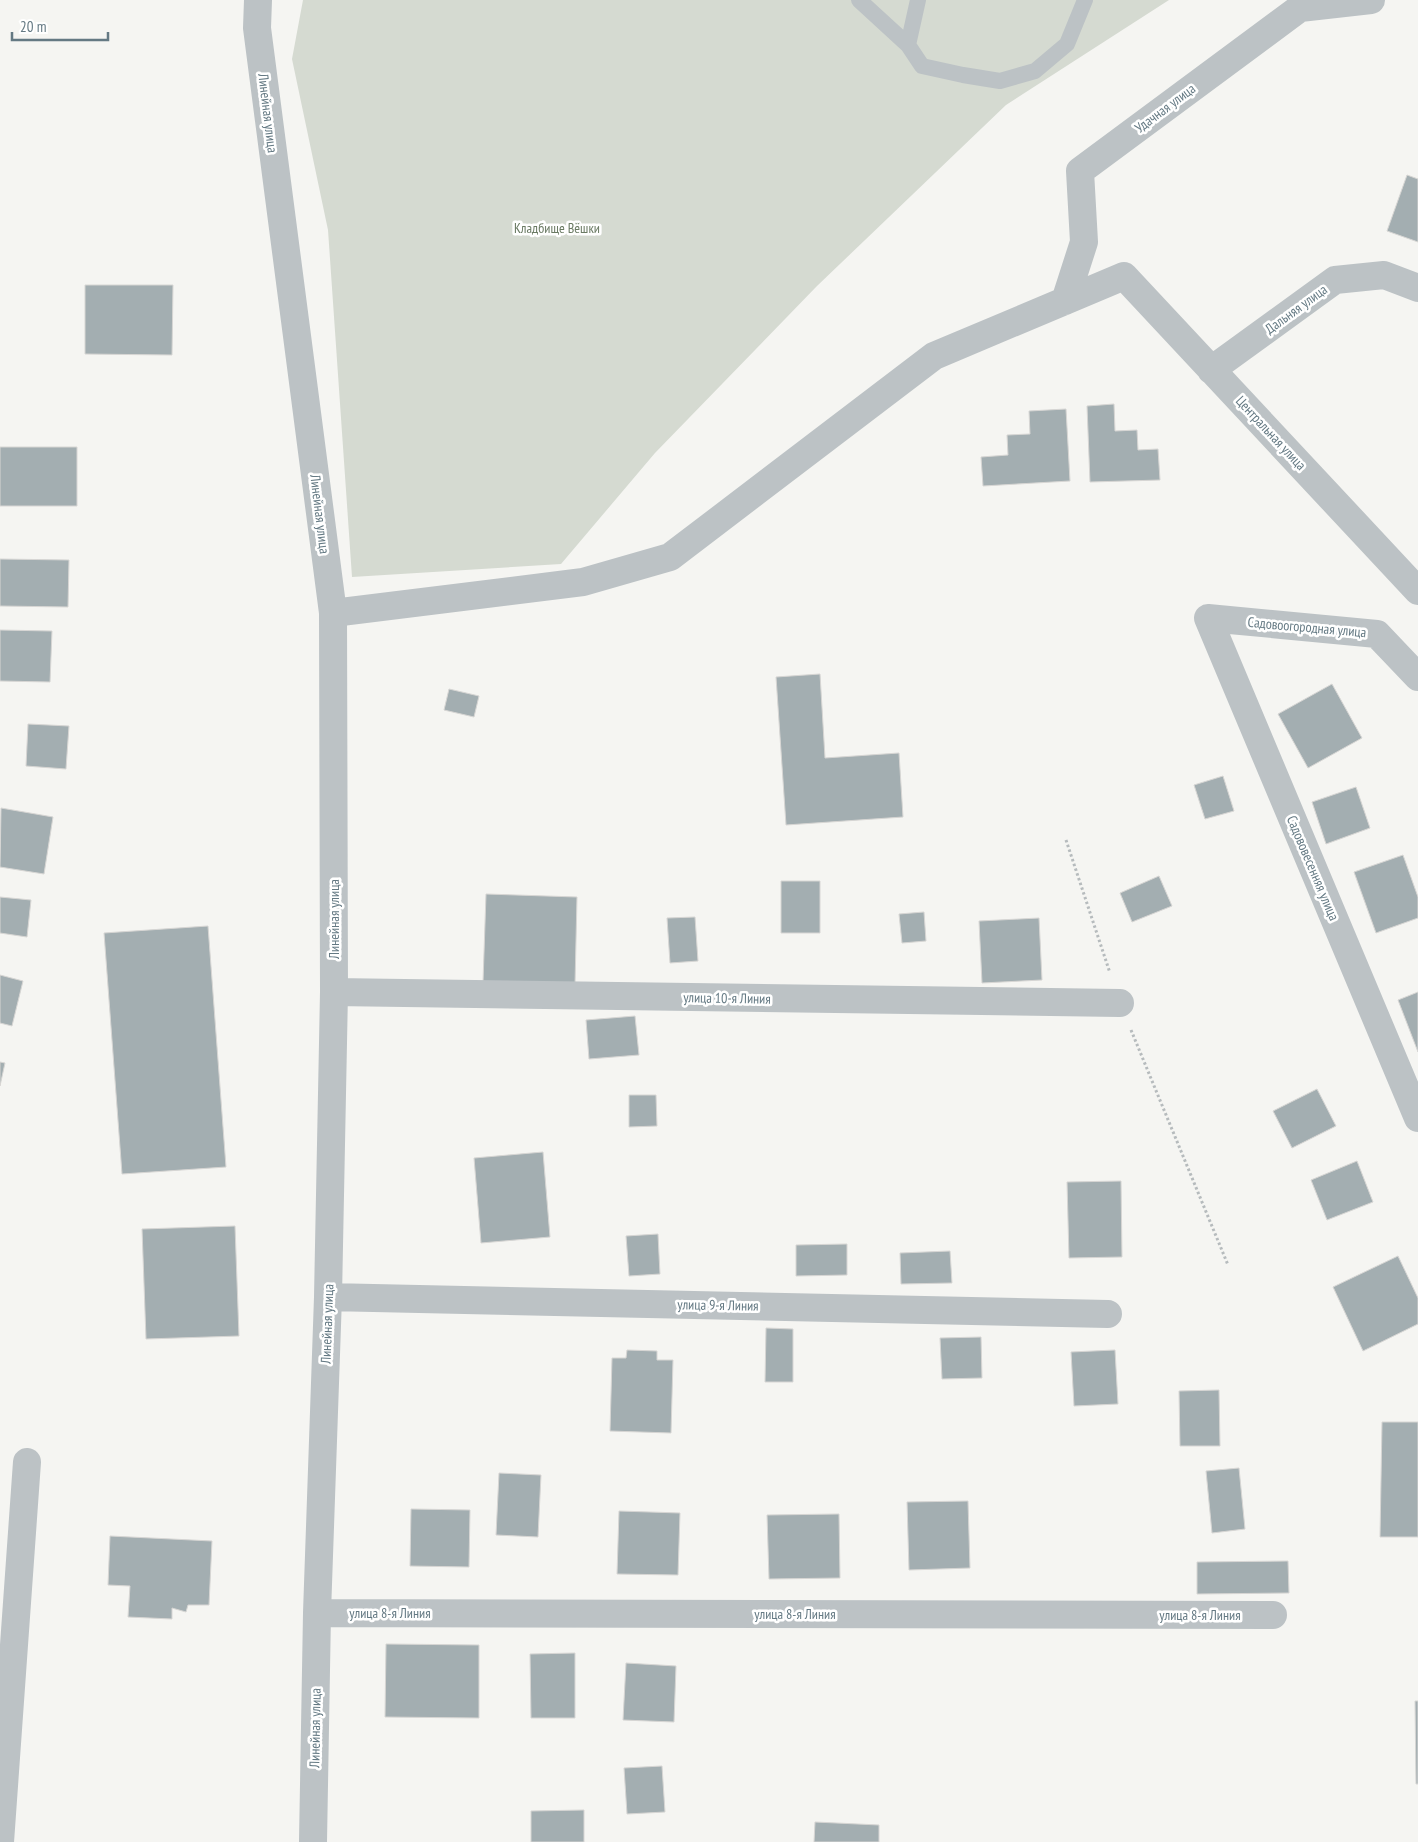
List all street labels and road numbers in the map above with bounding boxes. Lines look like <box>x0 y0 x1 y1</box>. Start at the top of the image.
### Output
street label: Линейная улица <box>254 71 282 154</box>
street label: Удачная улица <box>1131 79 1199 137</box>
street label: Дальняя улица <box>1261 280 1331 338</box>
street label: Центральная улица <box>1232 392 1310 474</box>
street label: Линейная улица <box>306 472 334 555</box>
street label: Садовоогородная улица <box>1247 613 1367 641</box>
street label: Садововесенняя улица <box>1283 813 1343 923</box>
street label: Линейная улица <box>325 879 343 960</box>
street label: улица 10-я Линия <box>683 988 771 1008</box>
street label: Линейная улица <box>317 1284 337 1365</box>
street label: улица 9-я Линия <box>677 1295 759 1315</box>
street label: улица 8-я Линия <box>349 1604 431 1622</box>
street label: улица 8-я Линия <box>754 1605 836 1623</box>
street label: улица 8-я Линия <box>1159 1606 1241 1624</box>
street label: Линейная улица <box>305 1688 325 1769</box>

